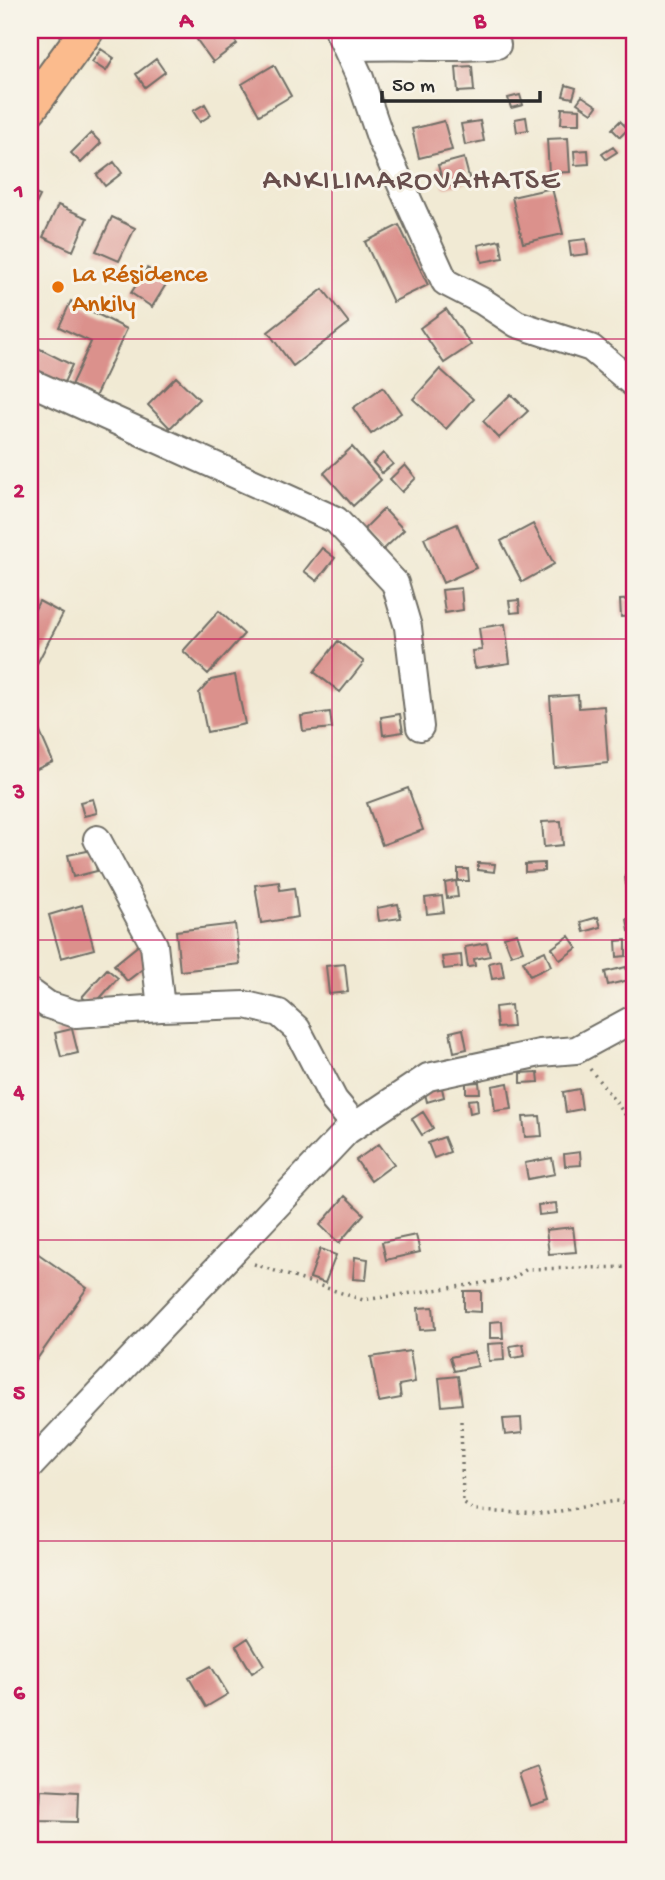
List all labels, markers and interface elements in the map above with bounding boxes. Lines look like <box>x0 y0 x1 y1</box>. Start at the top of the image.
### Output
text: A <box>178 9 194 36</box>
text: B <box>473 9 487 36</box>
scale bar <box>382 60 539 104</box>
text: 50 m <box>392 75 435 100</box>
district label: ANKILIMAROVAHATSE <box>263 165 561 200</box>
text: 1 <box>13 179 24 206</box>
place label: La Résidence Ankily <box>72 261 208 322</box>
marker: La Résidence Ankily <box>50 279 66 295</box>
text: 2 <box>13 479 25 506</box>
text: 3 <box>12 780 25 807</box>
text: 4 <box>13 1080 25 1107</box>
text: 5 <box>13 1381 25 1408</box>
text: 6 <box>13 1681 26 1708</box>

